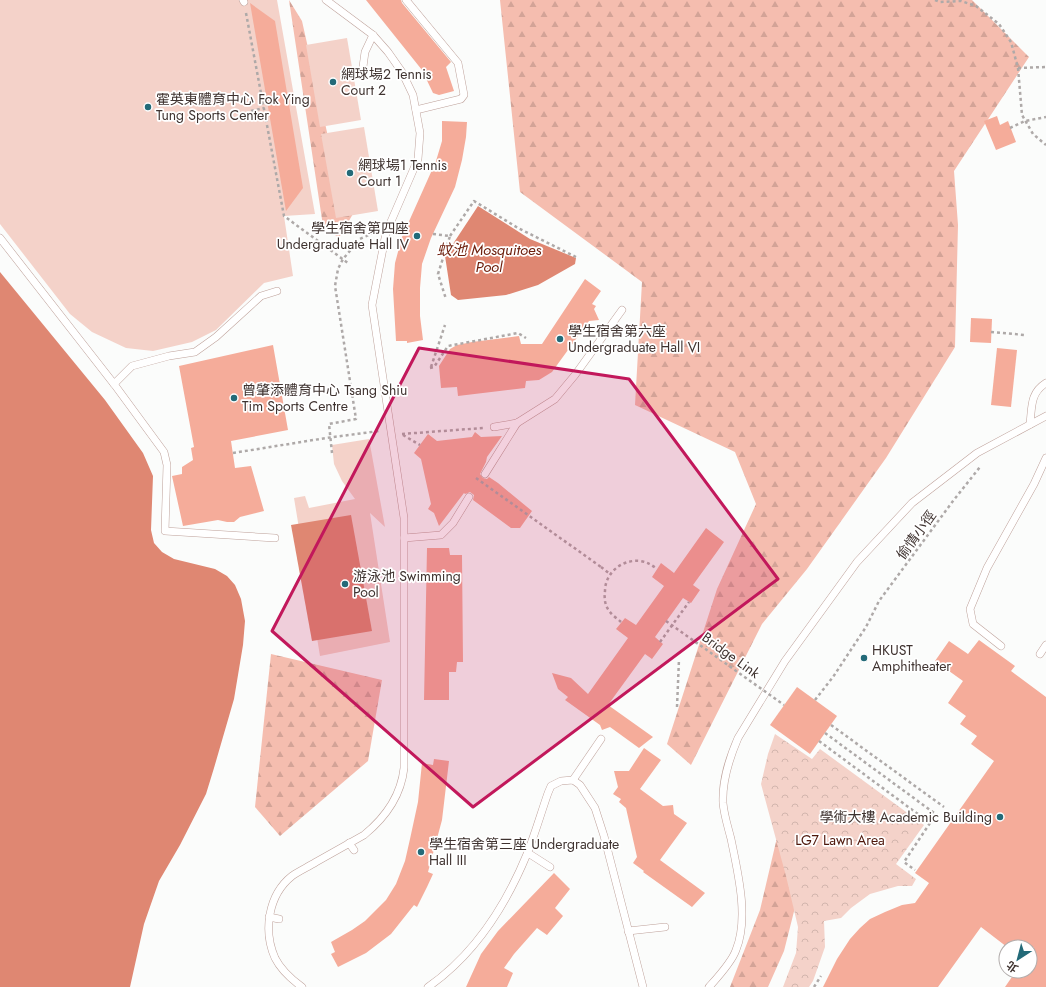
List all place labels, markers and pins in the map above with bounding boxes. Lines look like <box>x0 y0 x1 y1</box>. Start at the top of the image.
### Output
place label: 網球場2 Tennis Court 2 <box>341 64 432 100</box>
marker: 網球場2 Tennis Court 2 <box>328 77 338 87</box>
place label: 霍英東體育中心 Fok Ying Tung Sports Center <box>156 89 310 125</box>
marker: 霍英東體育中心 Fok Ying Tung Sports Center <box>143 102 153 112</box>
place label: 網球場1 Tennis Court 1 <box>358 155 447 191</box>
marker: 網球場1 Tennis Court 1 <box>345 168 355 178</box>
place label: 學生宿舍第四座 Undergraduate Hall IV <box>277 218 410 254</box>
marker: 學生宿舍第四座 Undergraduate Hall IV <box>412 231 422 241</box>
place label: 學生宿舍第六座 Undergraduate Hall VI <box>568 321 700 357</box>
marker: 學生宿舍第六座 Undergraduate Hall VI <box>555 334 565 344</box>
place label: 曾肇添體育中心 Tsang Shiu Tim Sports Centre <box>242 380 407 416</box>
marker: 曾肇添體育中心 Tsang Shiu Tim Sports Centre <box>229 393 239 403</box>
place label: 游泳池 Swimming Pool <box>353 566 461 602</box>
marker: 游泳池 Swimming Pool <box>340 579 350 589</box>
place label: HKUST Amphitheater <box>872 640 951 676</box>
marker: HKUST Amphitheater <box>859 653 869 663</box>
place label: 學術大樓 Academic Building <box>820 807 992 827</box>
marker: 學術大樓 Academic Building <box>995 812 1005 822</box>
place label: 學生宿舍第三座 Undergraduate Hall III <box>429 834 619 870</box>
marker: 學生宿舍第三座 Undergraduate Hall III <box>416 847 426 857</box>

